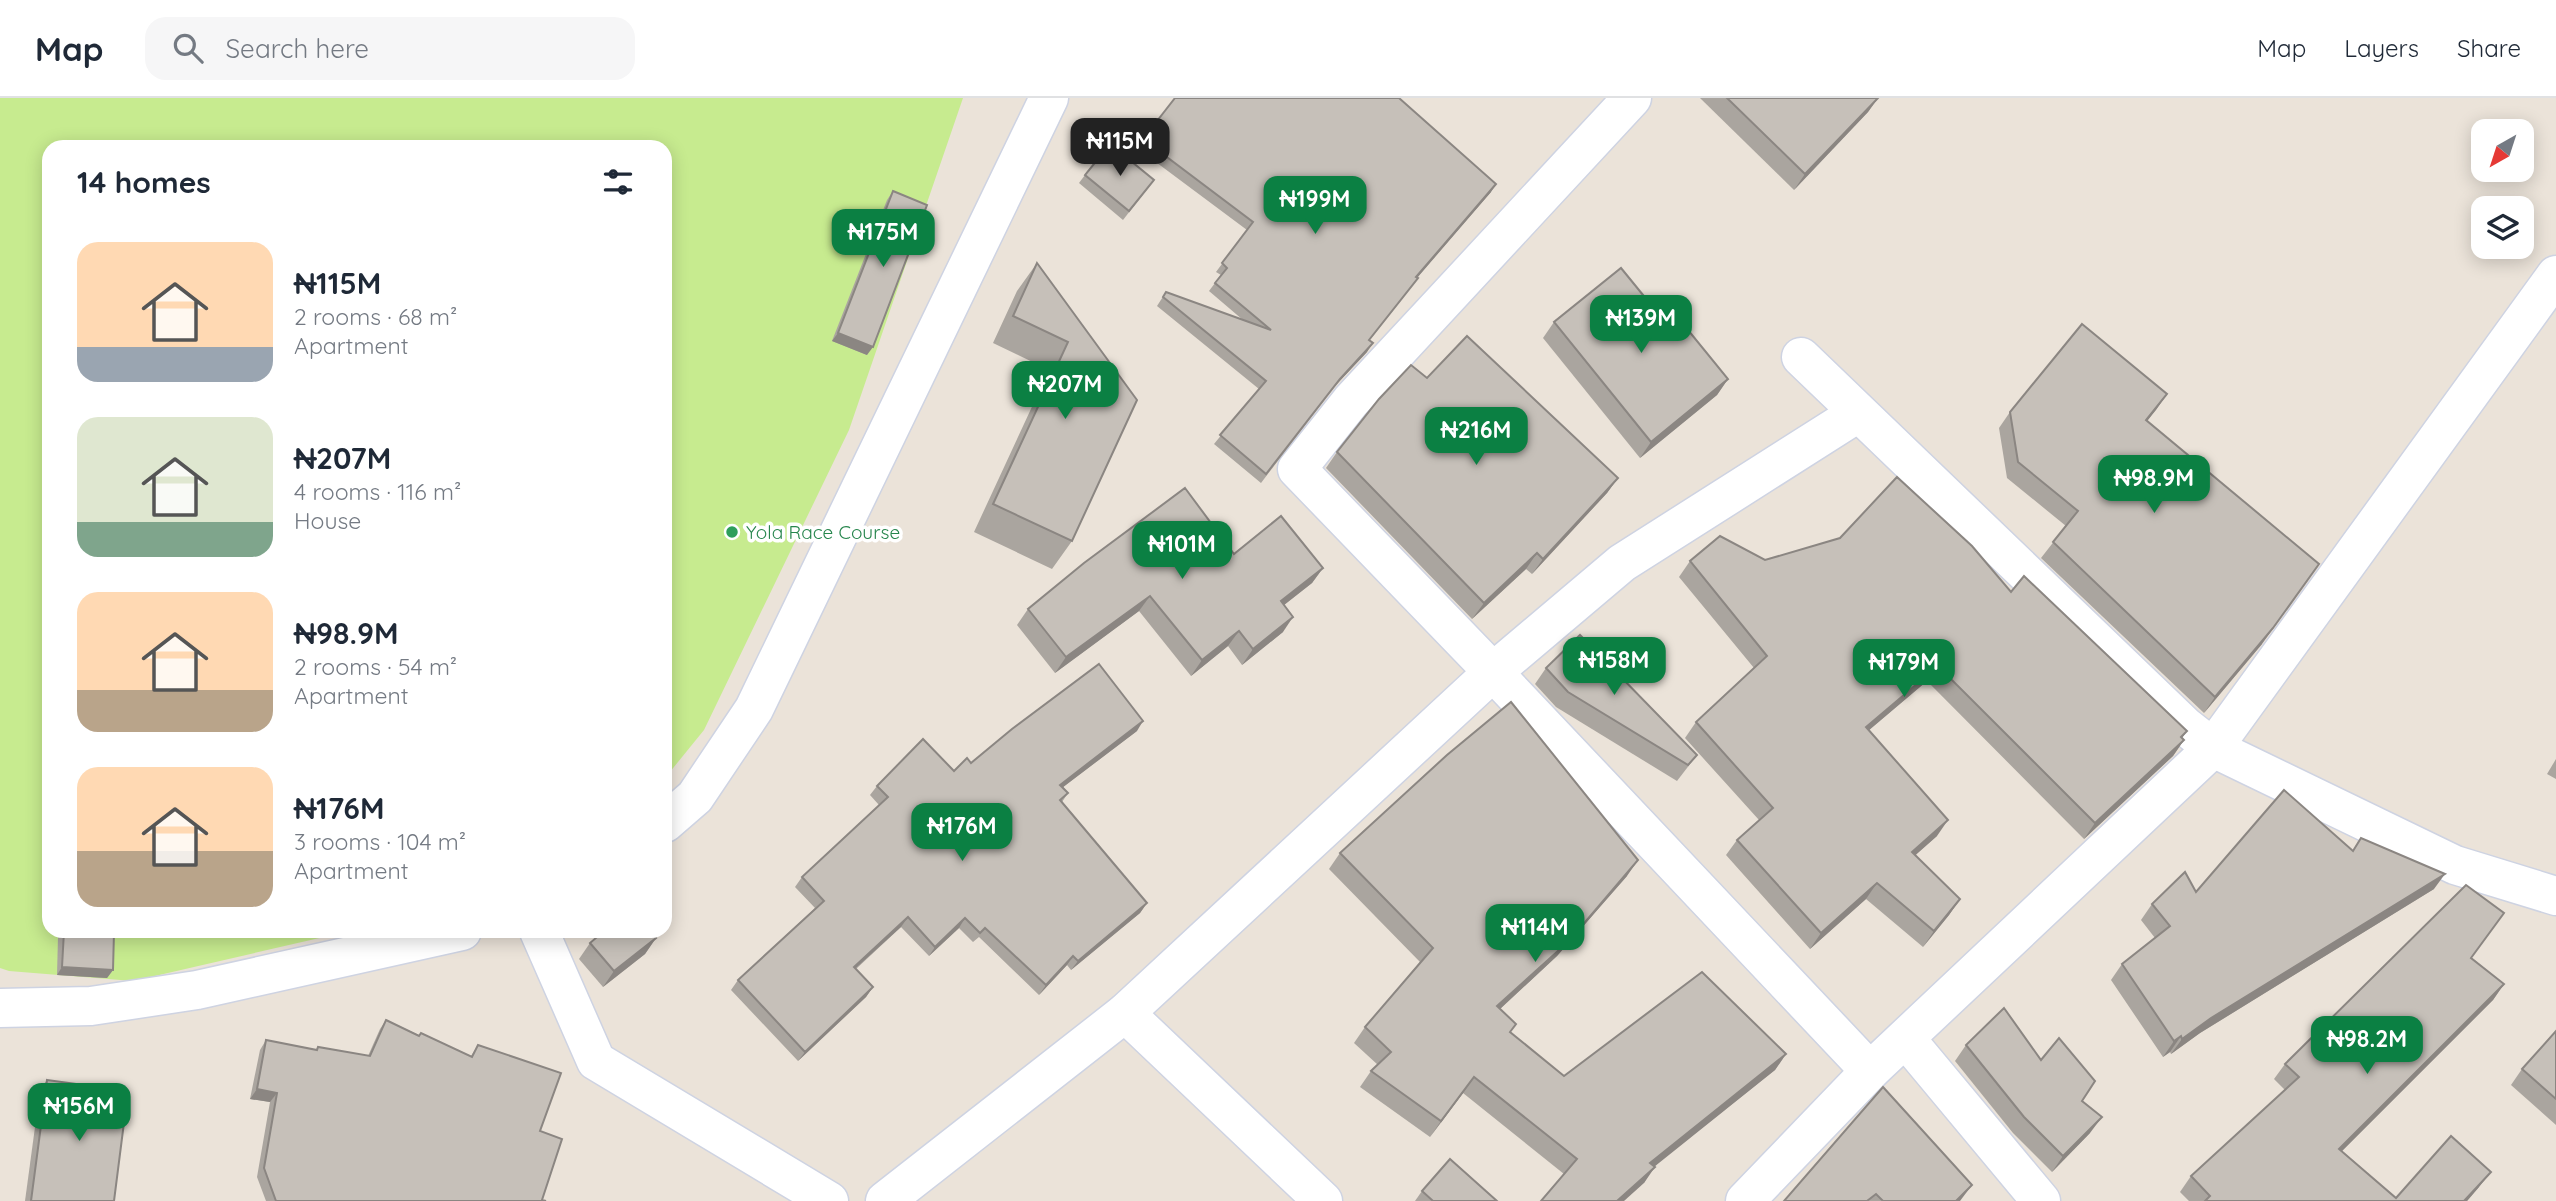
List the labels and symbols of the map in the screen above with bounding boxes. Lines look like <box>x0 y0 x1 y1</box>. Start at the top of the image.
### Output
pin: ₦115M <box>1071 118 1169 178</box>
north arrow <box>2471 119 2534 182</box>
pin: ₦199M <box>1266 176 1364 236</box>
pin: ₦175M <box>834 209 932 269</box>
pin: ₦139M <box>1592 296 1690 355</box>
pin: ₦207M <box>1016 362 1114 421</box>
pin: ₦216M <box>1427 408 1525 467</box>
pin: ₦98.9M <box>2097 456 2211 515</box>
place label: Yola Race Course <box>746 520 900 544</box>
pin: ₦101M <box>1133 522 1231 581</box>
marker: Yola Race Course <box>724 524 740 540</box>
pin: ₦158M <box>1565 638 1663 697</box>
pin: ₦179M <box>1855 640 1953 699</box>
pin: ₦176M <box>913 804 1011 863</box>
pin: ₦114M <box>1486 904 1584 964</box>
pin: ₦98.2M <box>2310 1016 2424 1076</box>
pin: ₦156M <box>30 1084 128 1143</box>

